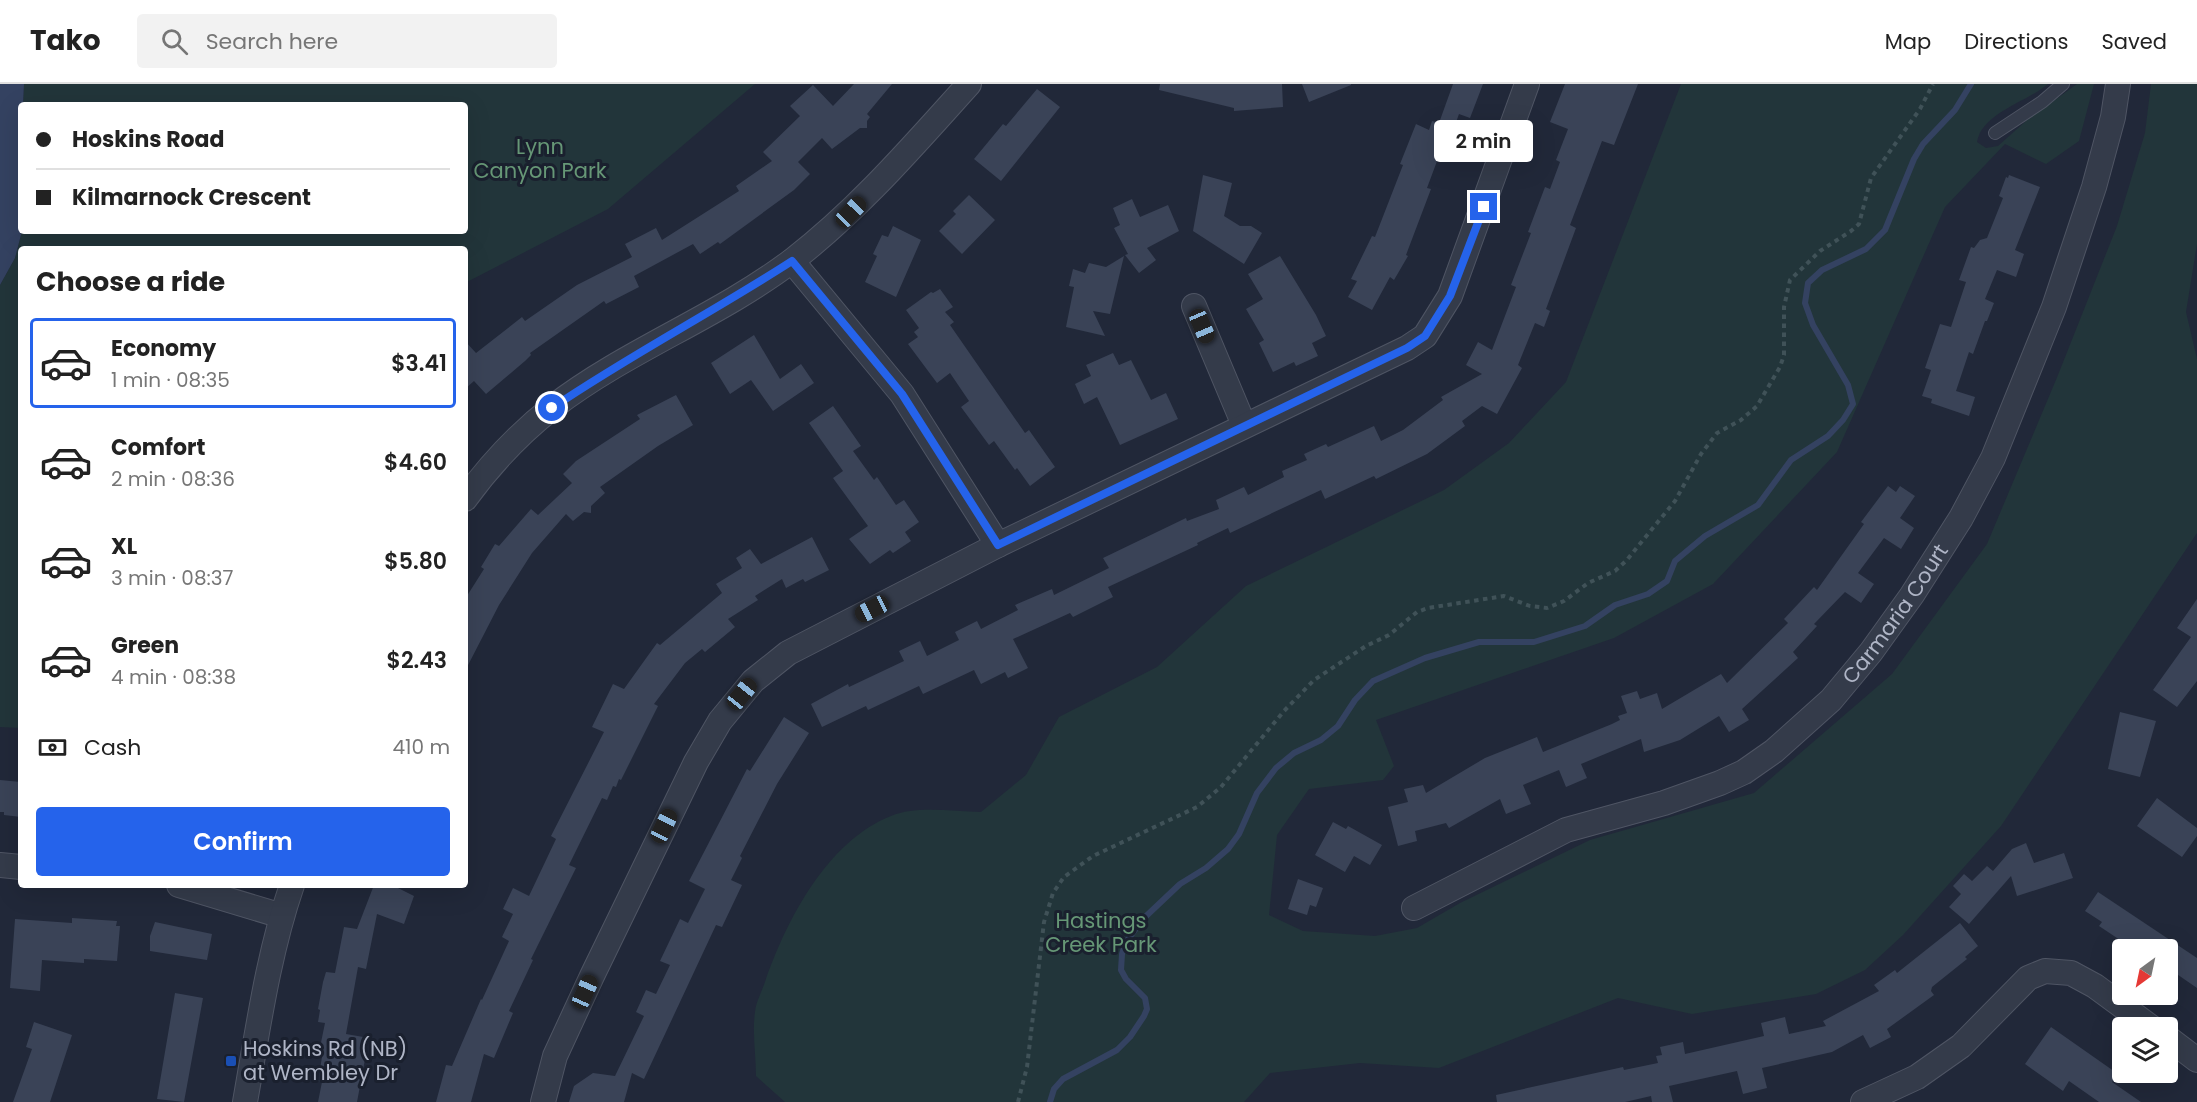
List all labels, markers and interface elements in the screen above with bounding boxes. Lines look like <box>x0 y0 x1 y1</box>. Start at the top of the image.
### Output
search box <box>137 14 557 68</box>
text: Tako <box>30 21 101 60</box>
icon: search <box>158 25 191 58</box>
text: Search here <box>206 26 338 57</box>
text: Map <box>1885 27 1931 56</box>
text: Directions <box>1964 27 2068 56</box>
text: Saved <box>2101 27 2167 56</box>
callout: 2 min <box>1434 120 1534 162</box>
text: Hoskins Road <box>72 124 224 155</box>
text: 2 min <box>1456 127 1511 155</box>
park label: Lynn Canyon Park <box>473 132 607 185</box>
text: Kilmarnock Crescent <box>72 182 311 213</box>
car <box>832 193 870 231</box>
route end <box>1470 193 1497 220</box>
text: Choose a ride <box>36 263 225 300</box>
car <box>1187 306 1217 346</box>
text: Economy <box>111 333 216 364</box>
icon: car <box>39 336 93 390</box>
text: $3.41 <box>391 348 447 379</box>
text: 1 min · 08:35 <box>111 366 230 394</box>
route start <box>538 394 565 421</box>
text: Comfort <box>111 432 205 463</box>
icon: car <box>39 435 93 489</box>
text: $4.60 <box>384 447 447 478</box>
text: 2 min · 08:36 <box>111 465 235 493</box>
text: XL <box>111 531 137 562</box>
icon: car <box>39 534 93 588</box>
street label: Carmaria Court <box>1835 538 1955 690</box>
text: $5.80 <box>384 546 447 577</box>
text: 3 min · 08:37 <box>111 564 234 592</box>
car <box>852 593 892 625</box>
text: Green <box>111 630 179 661</box>
icon: car <box>39 633 93 687</box>
text: $2.43 <box>387 645 447 676</box>
text: 4 min · 08:38 <box>111 663 236 691</box>
car <box>724 674 760 714</box>
icon: cash <box>36 731 69 764</box>
text: Cash <box>84 732 141 763</box>
text: 410 m <box>393 733 450 761</box>
car <box>648 806 680 846</box>
button: Confirm <box>36 807 450 876</box>
park label: Hastings Creek Park <box>1045 906 1157 959</box>
north arrow <box>2112 939 2178 1005</box>
map controls <box>2112 939 2178 1083</box>
car <box>569 972 601 1012</box>
button: layers <box>2112 1017 2178 1083</box>
place label: Hoskins Rd (NB) at Wembley Dr <box>243 1034 407 1087</box>
marker: Hoskins Rd (NB) at Wembley Dr <box>224 1054 238 1068</box>

